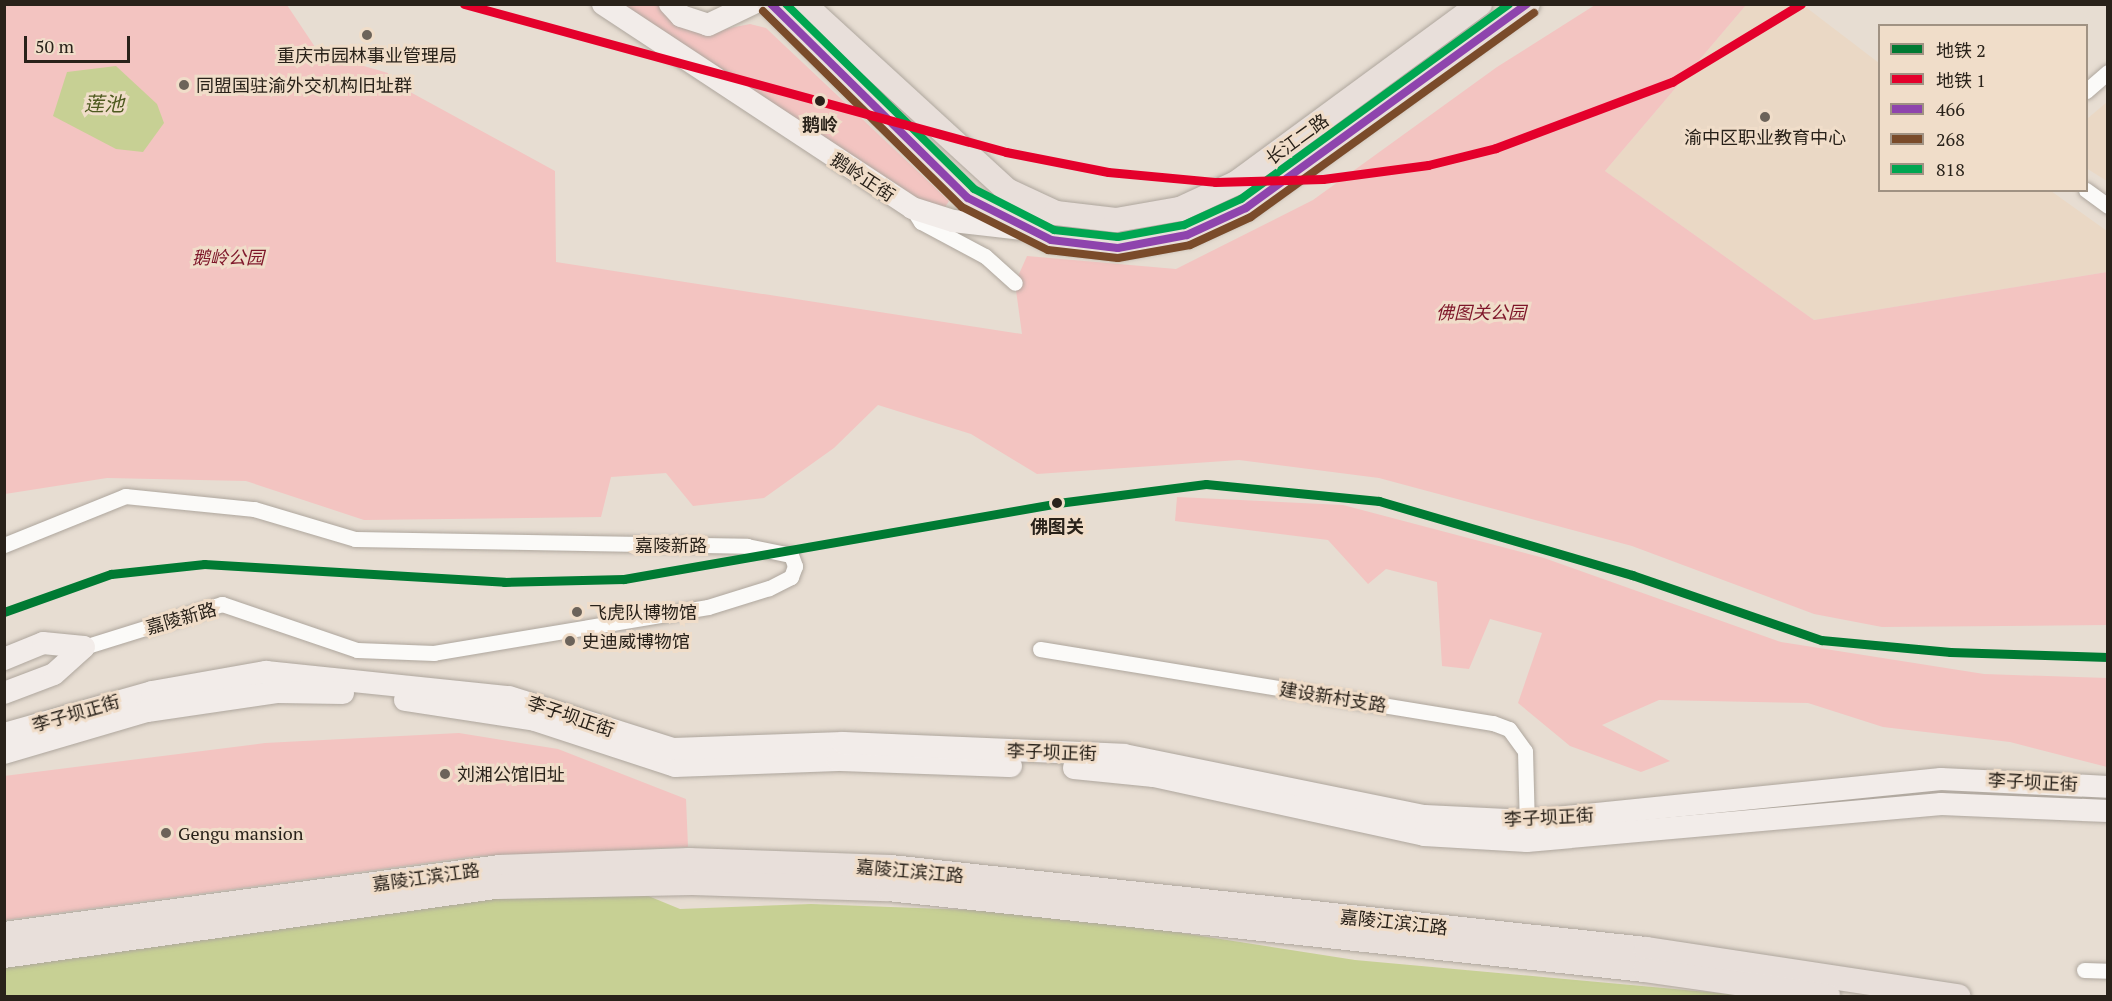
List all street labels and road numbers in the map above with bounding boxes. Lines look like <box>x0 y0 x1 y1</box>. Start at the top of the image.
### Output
street label: 长江二路 <box>1262 109 1332 169</box>
street label: 鹅岭正街 <box>827 148 899 206</box>
street label: 嘉陵新路 <box>635 534 707 556</box>
street label: 嘉陵新路 <box>143 598 219 638</box>
street label: 建设新村支路 <box>1278 678 1388 716</box>
street label: 李子坝正街 <box>30 690 122 736</box>
street label: 李子坝正街 <box>525 691 617 741</box>
street label: 李子坝正街 <box>1007 740 1097 764</box>
street label: 李子坝正街 <box>1987 769 2079 795</box>
street label: 李子坝正街 <box>1503 804 1595 830</box>
street label: 嘉陵江滨江路 <box>855 856 965 886</box>
street label: 嘉陵江滨江路 <box>371 859 481 895</box>
street label: 嘉陵江滨江路 <box>1339 906 1449 938</box>

